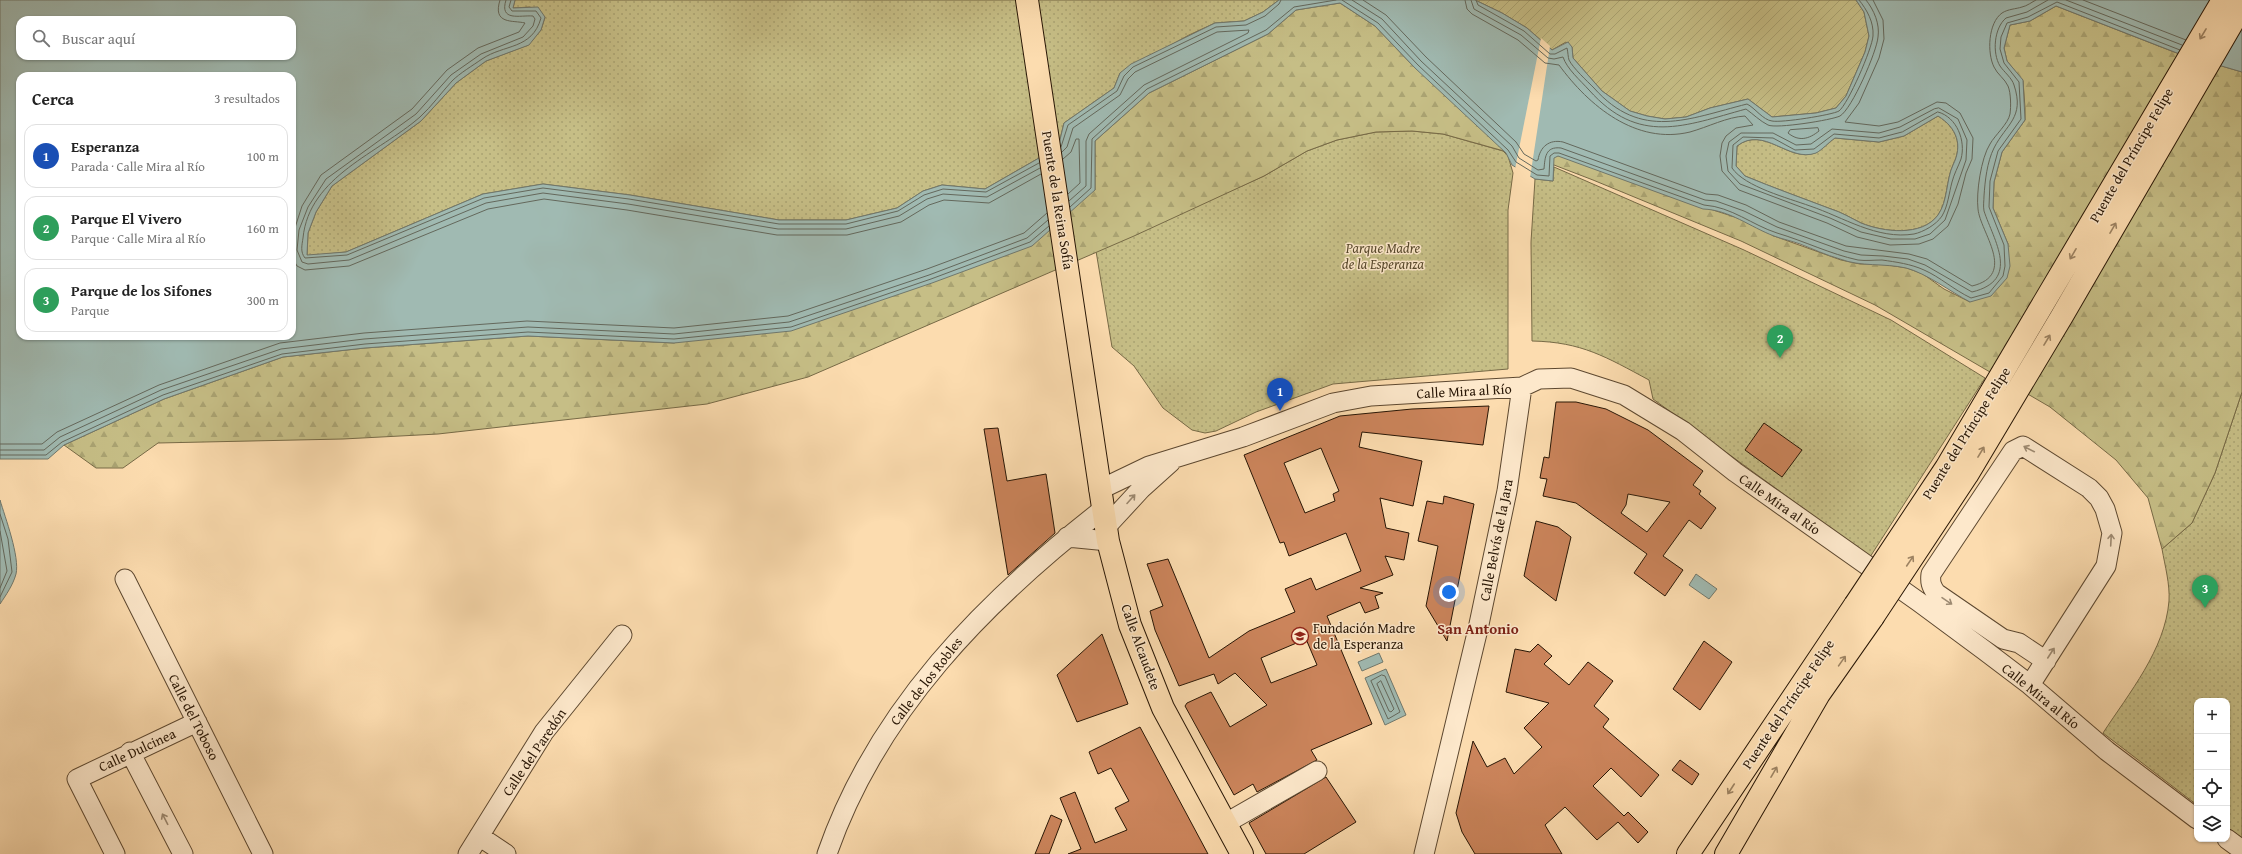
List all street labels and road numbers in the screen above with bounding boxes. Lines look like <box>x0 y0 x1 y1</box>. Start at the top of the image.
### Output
street label: Puente del Príncipe Felipe <box>2084 84 2178 226</box>
street label: Puente de la Reina Sofía <box>1037 129 1079 271</box>
street label: Puente del Príncipe Felipe <box>1917 363 2015 503</box>
street label: Calle Mira al Río <box>1416 379 1512 403</box>
street label: Calle Mira al Río <box>1735 468 1825 540</box>
street label: Calle Belvís de la Jara <box>1474 477 1518 603</box>
street label: Calle Alcaudete <box>1116 601 1166 693</box>
street label: Calle de los Robles <box>885 633 967 729</box>
street label: Puente del Príncipe Felipe <box>1737 635 1839 773</box>
street label: Calle Mira al Río <box>1998 658 2084 734</box>
street label: Calle del Toboso <box>164 670 224 764</box>
street label: Calle del Paredón <box>497 704 571 800</box>
street label: Calle Dulcinea <box>95 723 179 777</box>

